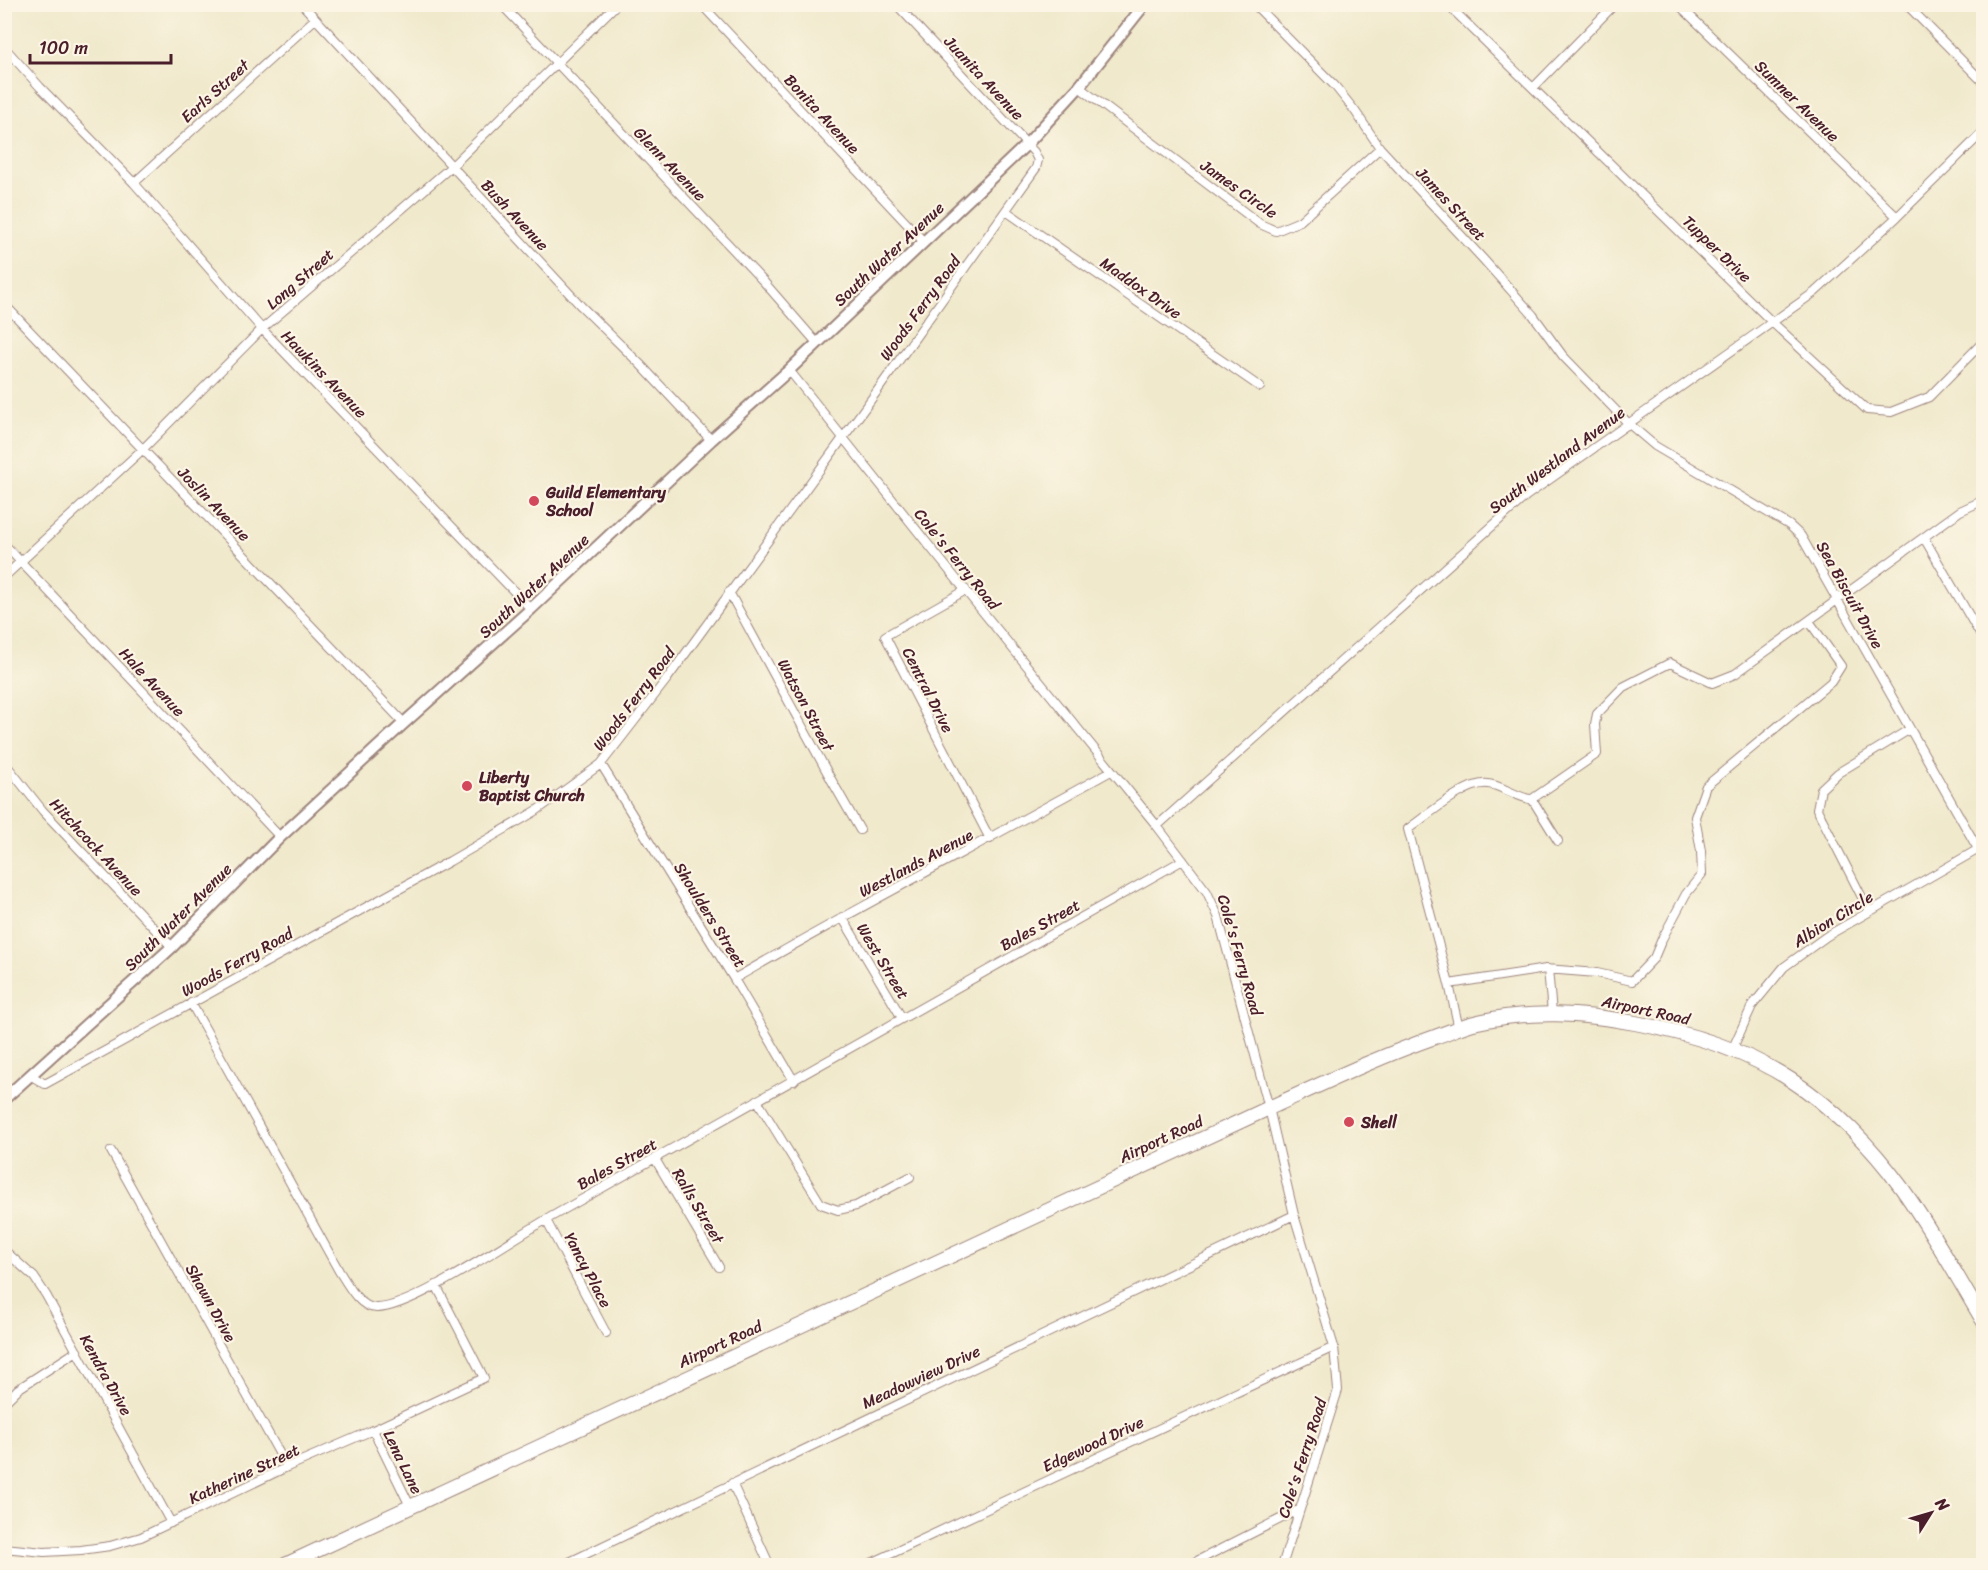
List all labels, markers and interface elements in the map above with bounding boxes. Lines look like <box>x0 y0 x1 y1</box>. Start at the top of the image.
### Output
scale bar <box>30 27 171 65</box>
street label: Juanita Avenue <box>936 28 1031 127</box>
text: 100 m <box>39 32 88 64</box>
street label: Earls Street <box>174 51 257 130</box>
street label: Sumner Avenue <box>1748 53 1846 149</box>
street label: Bonita Avenue <box>777 67 867 161</box>
street label: Glenn Avenue <box>626 119 714 209</box>
street label: James Circle <box>1193 151 1284 226</box>
street label: James Street <box>1408 159 1494 248</box>
street label: Bush Avenue <box>474 172 556 258</box>
street label: South Water Avenue <box>826 194 952 314</box>
street label: Tupper Drive <box>1675 208 1759 290</box>
street label: Long Street <box>259 241 341 317</box>
street label: Woods Ferry Road <box>872 248 969 367</box>
street label: Maddox Drive <box>1094 249 1188 327</box>
street label: Hawkins Avenue <box>274 323 374 425</box>
street label: South Westland Avenue <box>1482 399 1632 521</box>
street label: Joslin Avenue <box>170 459 258 549</box>
place label: Guild Elementary School <box>545 478 666 525</box>
marker: Guild Elementary School <box>527 494 541 508</box>
street label: Cole's Ferry Road <box>906 501 1009 618</box>
street label: South Water Avenue <box>471 526 597 646</box>
street label: Sea Biscuit Drive <box>1808 535 1892 655</box>
street label: Woods Ferry Road <box>585 639 684 758</box>
street label: Hale Avenue <box>112 640 192 724</box>
street label: Central Drive <box>894 642 962 738</box>
street label: Watson Street <box>769 653 843 757</box>
place label: Liberty Baptist Church <box>479 763 585 810</box>
marker: Liberty Baptist Church <box>460 779 474 793</box>
street label: Hitchcock Avenue <box>42 791 150 903</box>
street label: Westlands Avenue <box>853 820 979 905</box>
street label: South Water Avenue <box>117 856 239 978</box>
street label: Shoulders Street <box>666 856 754 974</box>
street label: Albion Circle <box>1786 883 1879 956</box>
street label: Bales Street <box>994 891 1086 959</box>
street label: Cole's Ferry Road <box>1209 891 1272 1020</box>
street label: West Street <box>849 917 917 1005</box>
street label: Woods Ferry Road <box>175 918 300 1005</box>
street label: Airport Road <box>1598 986 1694 1034</box>
street label: Airport Road <box>1113 1106 1209 1172</box>
place label: Shell <box>1360 1108 1398 1137</box>
marker: Shell <box>1342 1115 1356 1129</box>
street label: Bales Street <box>571 1130 663 1198</box>
street label: Ralls Street <box>664 1162 732 1250</box>
street label: Yancy Place <box>556 1227 620 1313</box>
street label: Shawn Drive <box>177 1258 245 1348</box>
street label: Airport Road <box>672 1311 768 1377</box>
street label: Kendra Drive <box>72 1329 140 1421</box>
street label: Meadowview Drive <box>857 1337 985 1417</box>
street label: Cole's Ferry Road <box>1269 1393 1336 1522</box>
street label: Edgewood Drive <box>1037 1408 1149 1480</box>
street label: Lena Lane <box>375 1425 431 1499</box>
street label: Katherine Street <box>184 1436 304 1512</box>
north arrow <box>1901 1483 1961 1543</box>
text: N <box>1927 1490 1958 1518</box>

